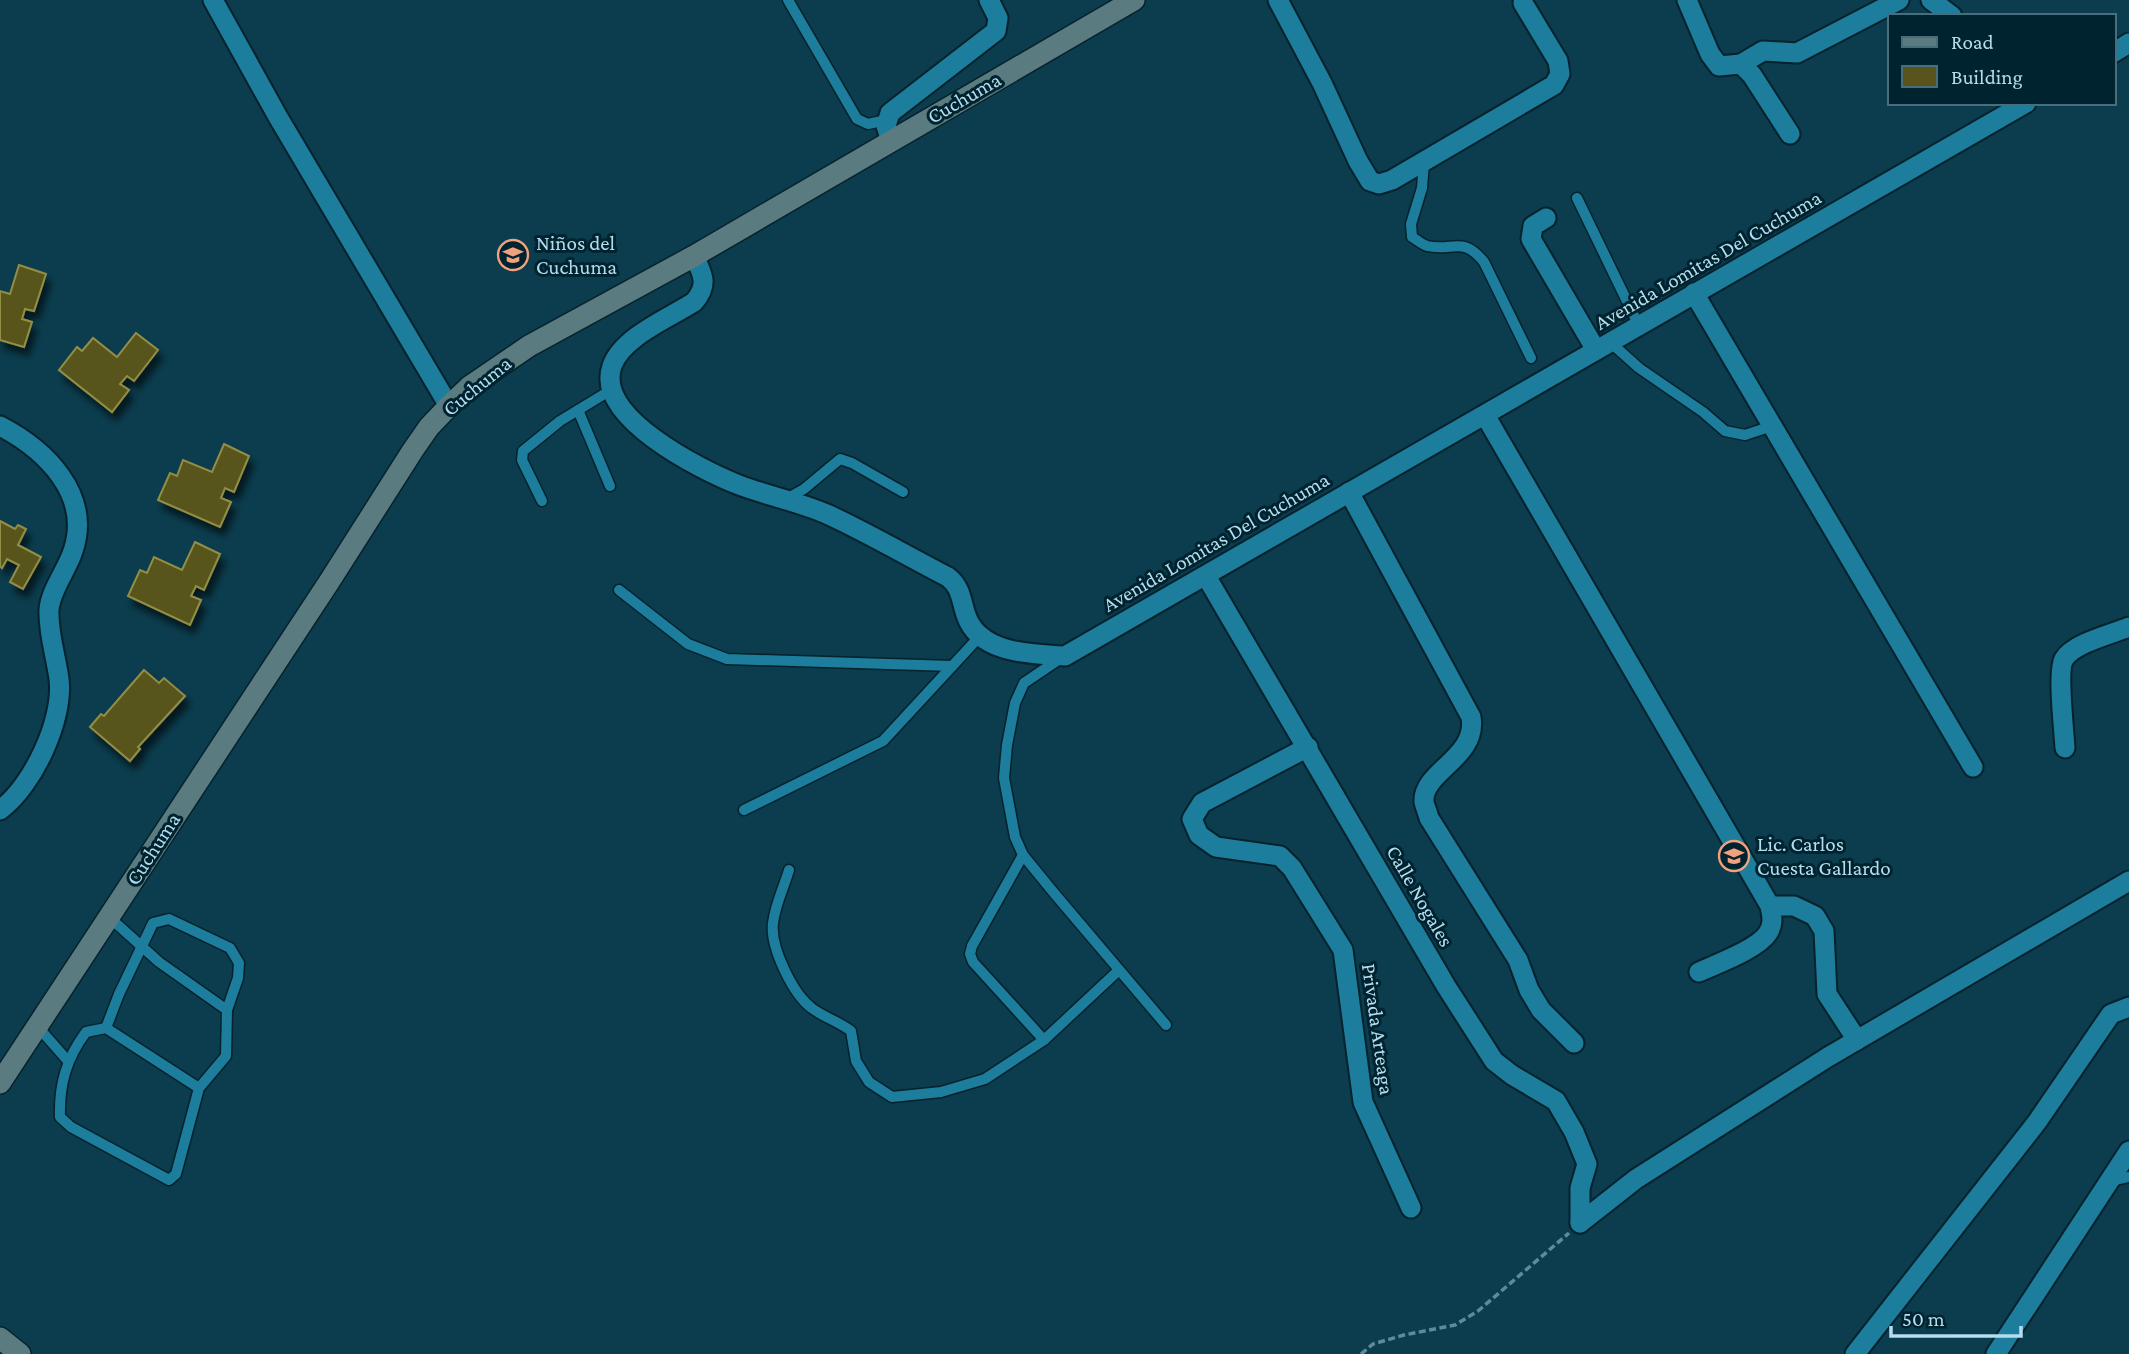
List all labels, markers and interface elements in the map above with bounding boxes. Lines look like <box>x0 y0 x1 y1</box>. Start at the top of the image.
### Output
legend <box>1888 14 2115 105</box>
text: Road <box>1951 30 1994 54</box>
text: Building <box>1951 65 2023 89</box>
street label: Cuchuma <box>923 67 1005 129</box>
street label: Avenida Lomitas Del Cuchuma <box>1591 185 1826 335</box>
place label: Niños del Cuchuma <box>536 231 617 279</box>
school or university icon: Niños del Cuchuma <box>496 238 530 272</box>
street label: Cuchuma <box>438 351 516 421</box>
street label: Avenida Lomitas Del Cuchuma <box>1099 467 1334 617</box>
street label: Cuchuma <box>121 808 185 890</box>
place label: Lic. Carlos Cuesta Gallardo <box>1757 832 1891 880</box>
school or university icon: Lic. Carlos Cuesta Gallardo <box>1717 839 1751 873</box>
street label: Calle Nogales <box>1381 841 1459 951</box>
street label: Privada Arteaga <box>1357 962 1399 1096</box>
scale bar <box>1891 1294 2021 1338</box>
text: 50 m <box>1902 1307 1945 1331</box>

